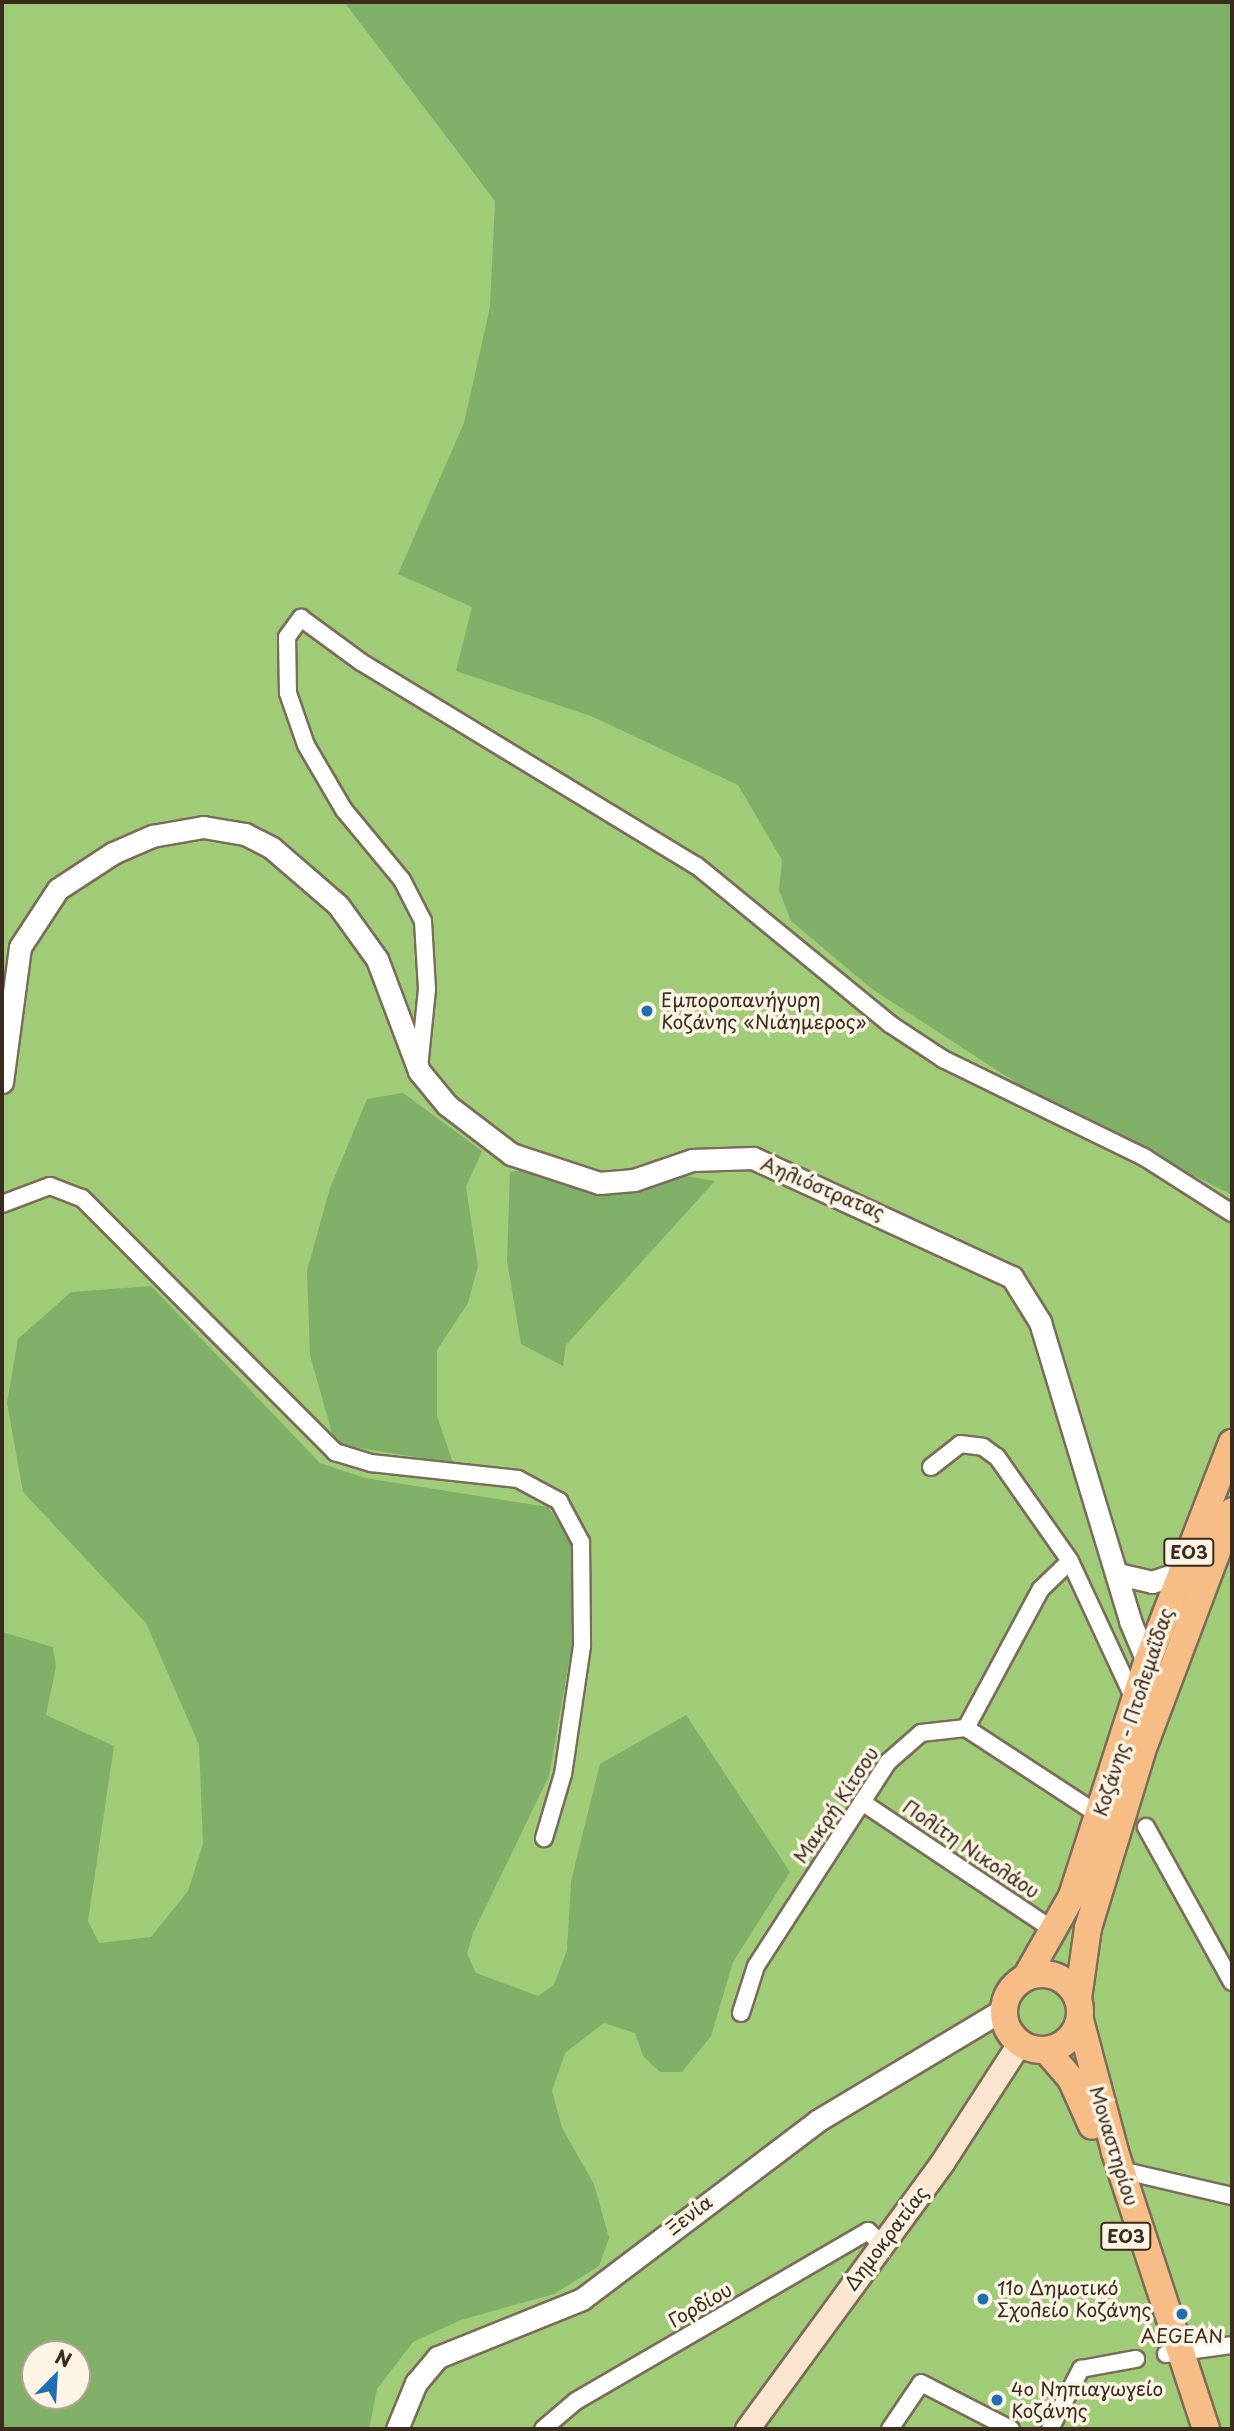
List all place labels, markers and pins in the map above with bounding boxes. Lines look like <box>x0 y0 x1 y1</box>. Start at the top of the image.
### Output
place label: Εμποροπανήγυρη Κοζάνης «Νιάημερος» <box>661 989 867 1033</box>
marker: Εμποροπανήγυρη Κοζάνης «Νιάημερος» <box>639 1003 655 1019</box>
place label: 11ο Δημοτικό Σχολείο Κοζάνης <box>997 2277 1152 2321</box>
marker: 11ο Δημοτικό Σχολείο Κοζάνης <box>975 2291 991 2307</box>
marker: AEGEAN <box>1174 2306 1190 2322</box>
place label: AEGEAN <box>1141 2325 1223 2347</box>
place label: 4o Νηπιαγωγείο Κοζάνης <box>1011 2378 1163 2422</box>
marker: 4o Νηπιαγωγείο Κοζάνης <box>989 2392 1005 2408</box>

